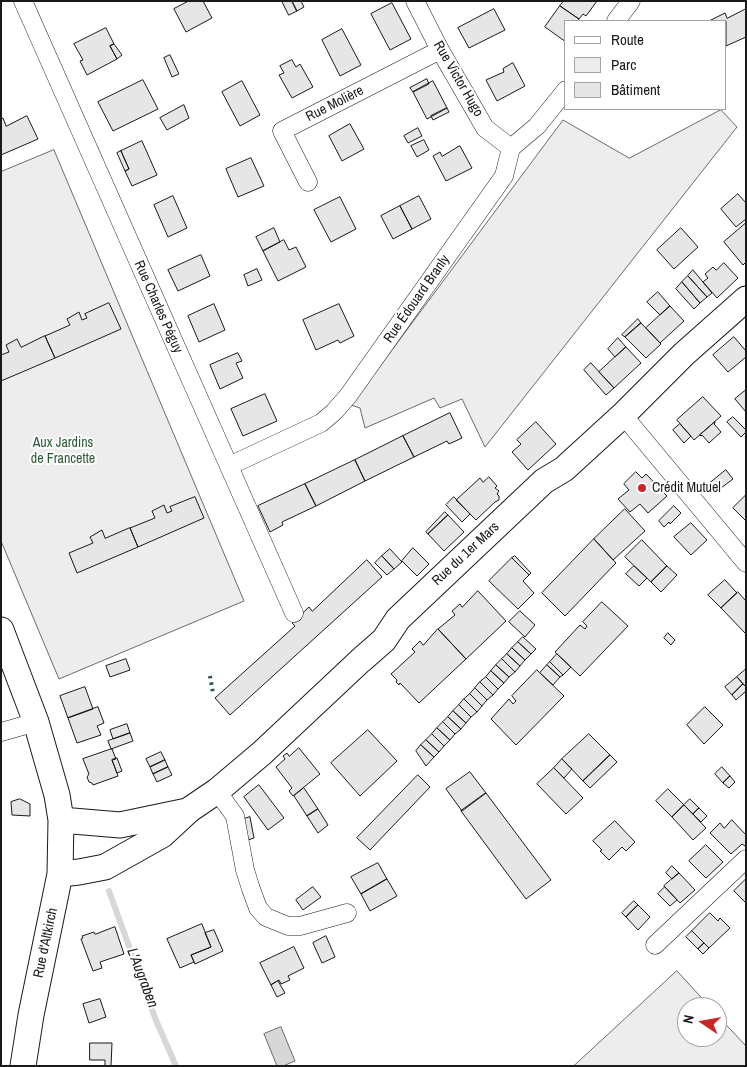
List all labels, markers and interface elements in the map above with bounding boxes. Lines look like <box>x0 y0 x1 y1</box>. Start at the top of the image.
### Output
legend <box>564 20 727 110</box>
text: Route <box>611 29 644 50</box>
street label: Rue Victor Hugo <box>430 38 486 120</box>
text: Parc <box>611 54 636 75</box>
text: Bâtiment <box>611 79 660 100</box>
street label: Rue Molière <box>303 82 367 126</box>
street label: Rue Édouard Branly <box>380 252 454 346</box>
street label: Rue Charles Péguy <box>130 258 186 356</box>
park label: Aux Jardins de Francette <box>31 435 95 468</box>
place label: Crédit Mutuel <box>652 480 721 496</box>
marker: Crédit Mutuel <box>636 482 648 494</box>
street label: Rue du 1er Mars <box>429 519 503 589</box>
street label: Rue d'Altkirch <box>30 906 62 980</box>
water label: L'Augraben <box>122 946 162 1010</box>
north arrow <box>677 997 727 1047</box>
text: N <box>679 1013 698 1025</box>

